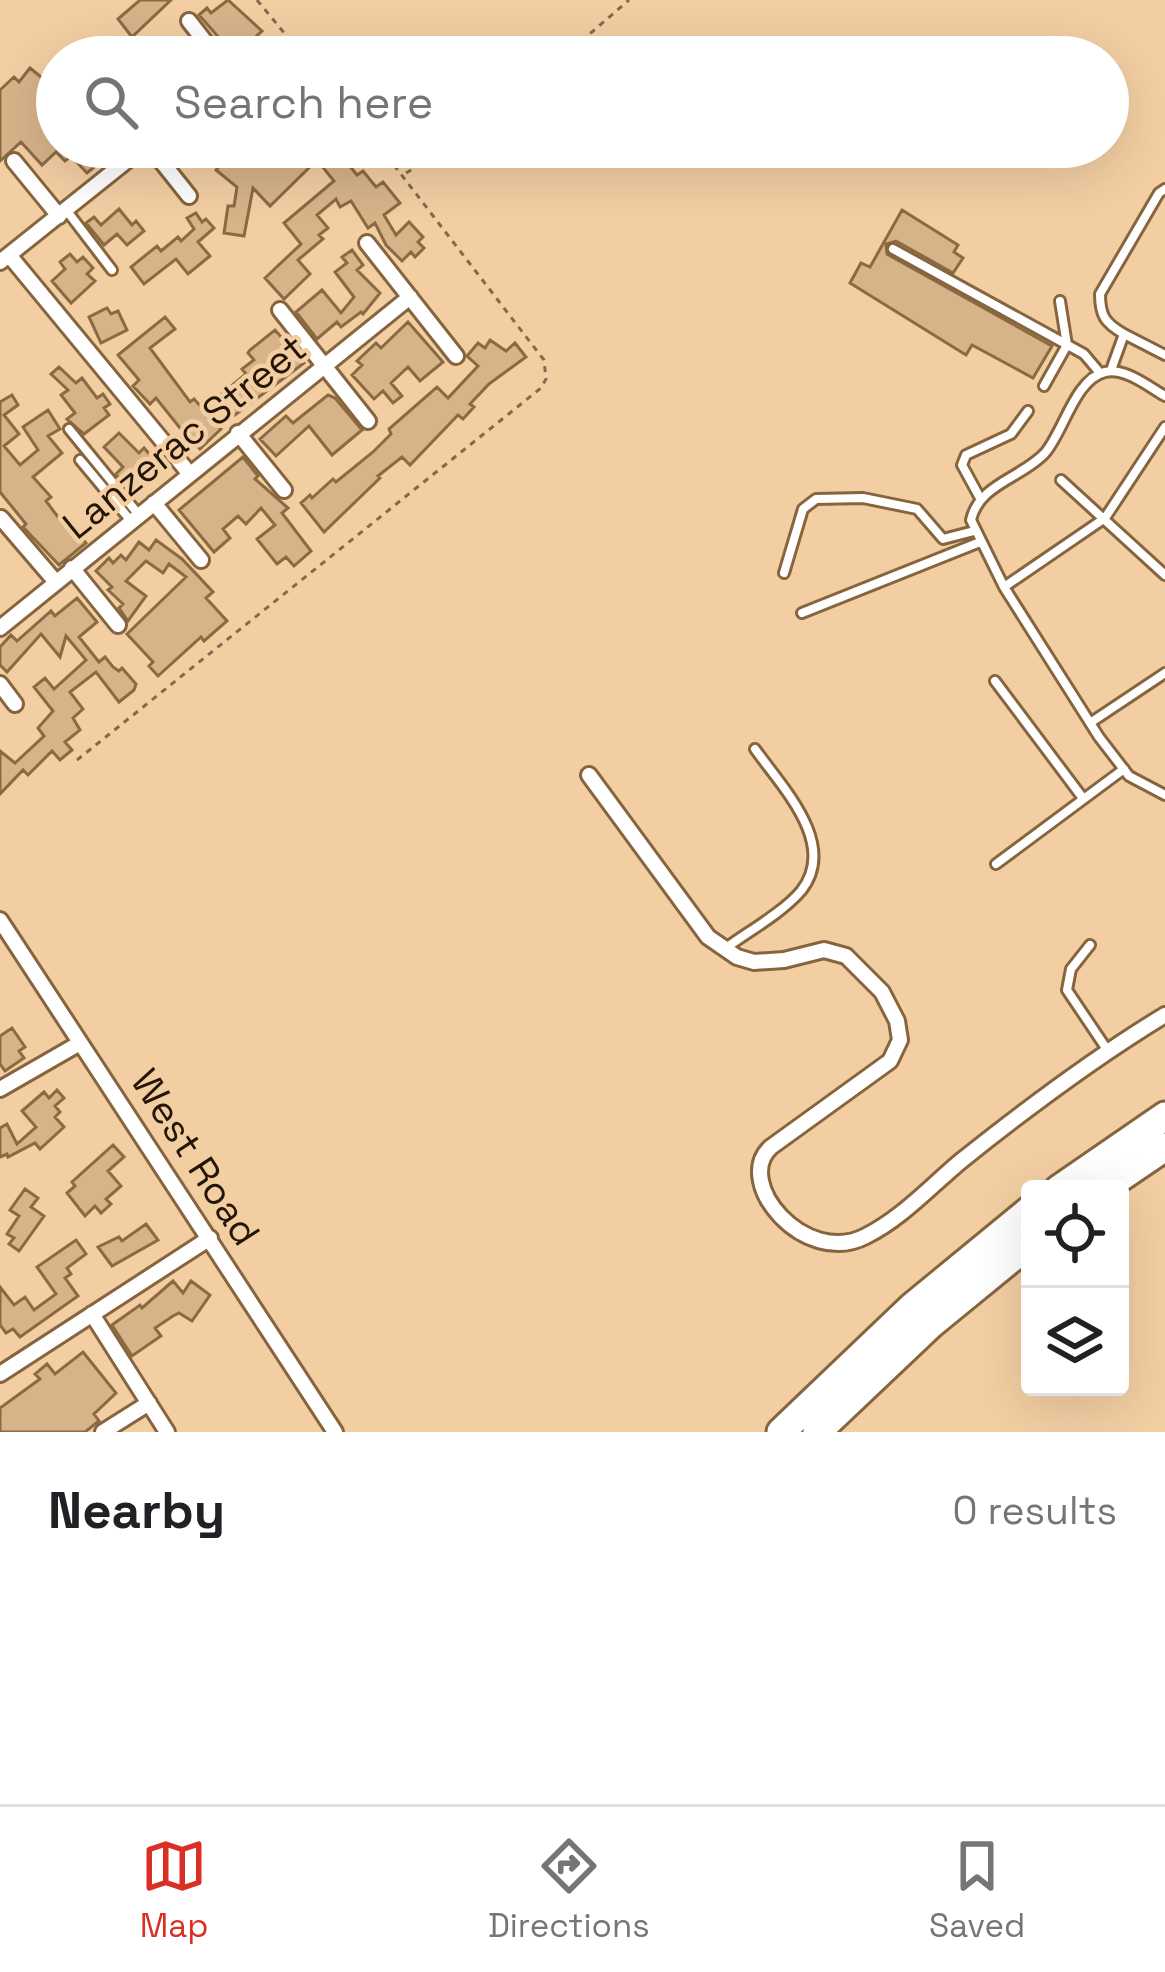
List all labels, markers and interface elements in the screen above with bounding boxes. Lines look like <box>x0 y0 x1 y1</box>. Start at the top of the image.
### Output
search box <box>36 36 1129 168</box>
icon: search <box>78 69 144 135</box>
text: Search here <box>174 74 433 131</box>
street label: Lanzerac Street <box>53 323 316 549</box>
street label: West Road <box>120 1060 271 1255</box>
map controls <box>1021 1180 1129 1396</box>
button: locate <box>1021 1180 1129 1288</box>
button: layers <box>1021 1288 1129 1396</box>
text: Nearby <box>48 1478 225 1543</box>
text: 0 results <box>952 1486 1117 1535</box>
tab: Map <box>140 1833 208 1947</box>
tab: Directions <box>488 1833 650 1947</box>
tab: Saved <box>929 1833 1025 1947</box>

